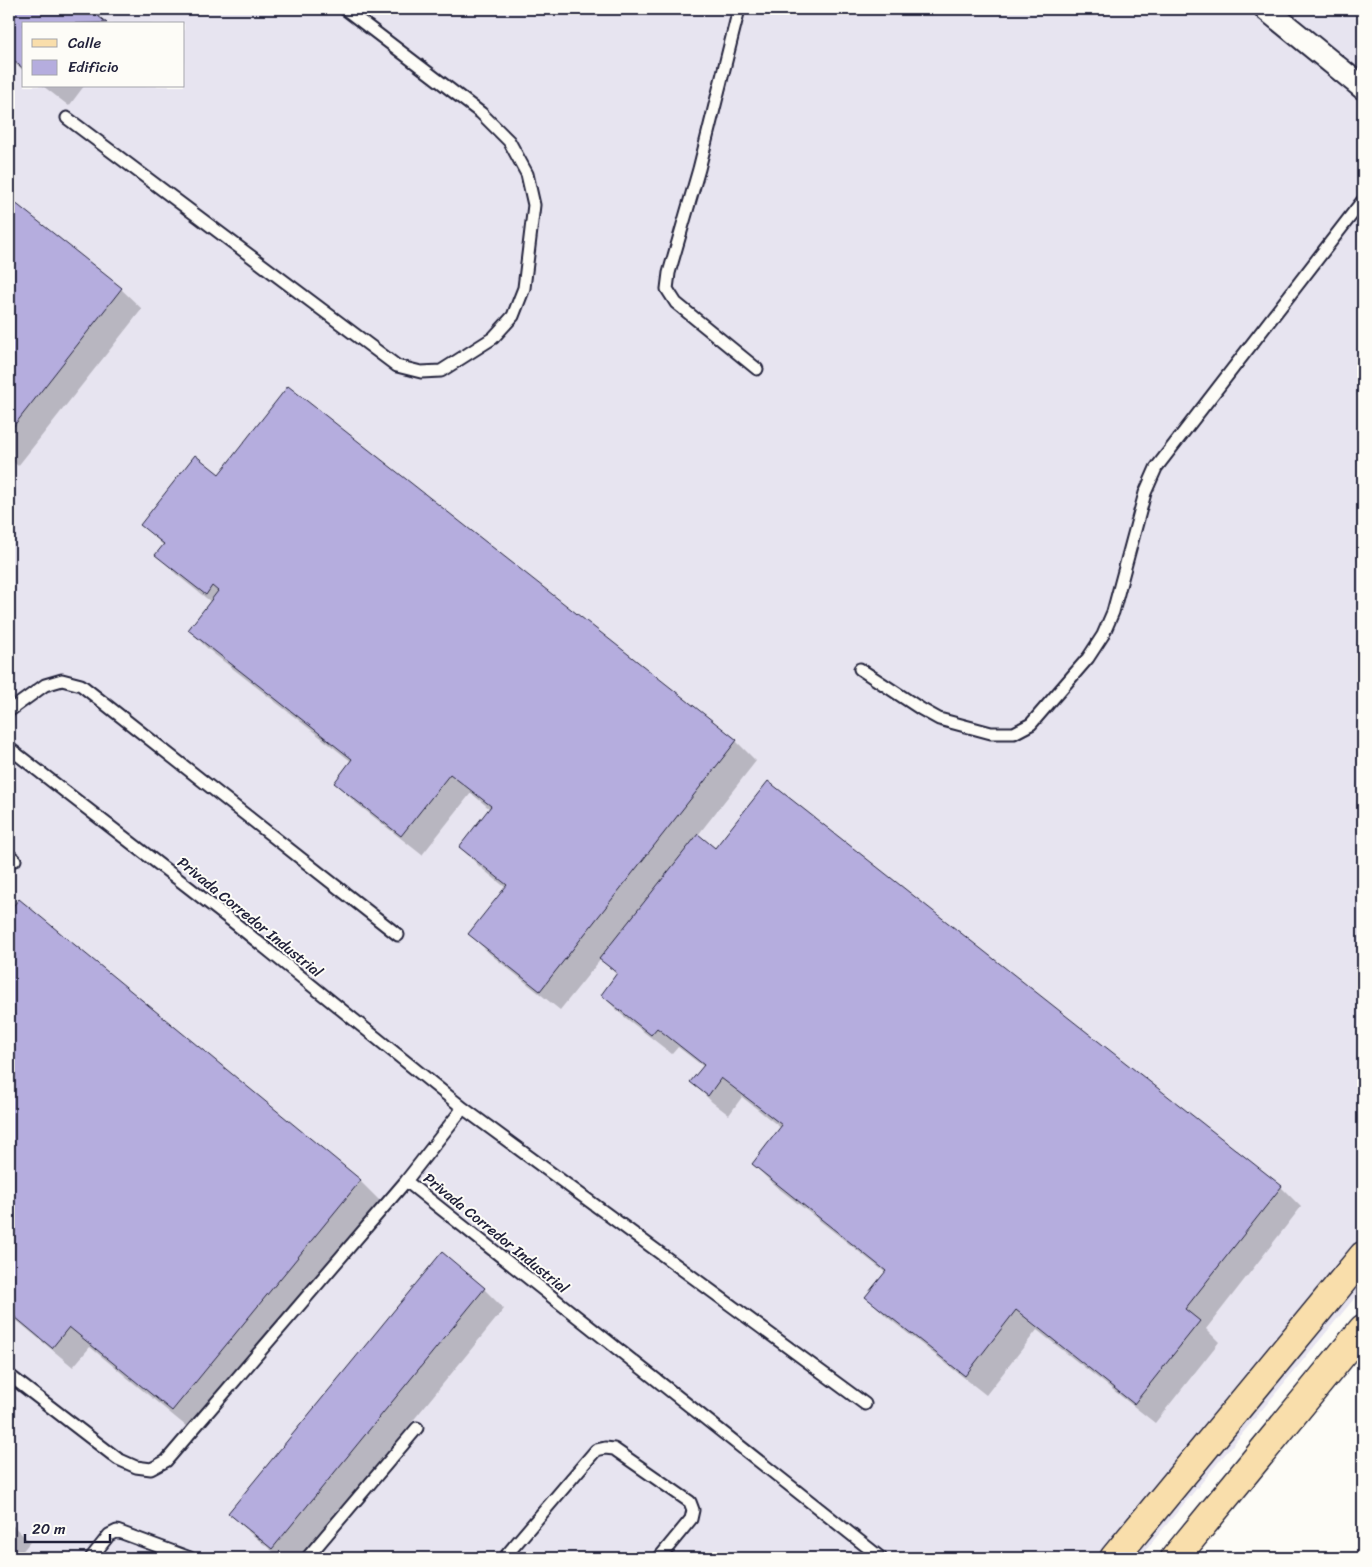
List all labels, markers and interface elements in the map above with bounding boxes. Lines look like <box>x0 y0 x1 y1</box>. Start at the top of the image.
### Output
legend <box>22 22 185 88</box>
text: Calle <box>68 30 101 56</box>
text: Edificio <box>68 54 119 80</box>
street label: Privada Corredor Industrial <box>171 850 329 985</box>
street label: Privada Corredor Industrial <box>417 1166 575 1301</box>
scale bar <box>25 1512 110 1544</box>
text: 20 m <box>32 1516 66 1542</box>

